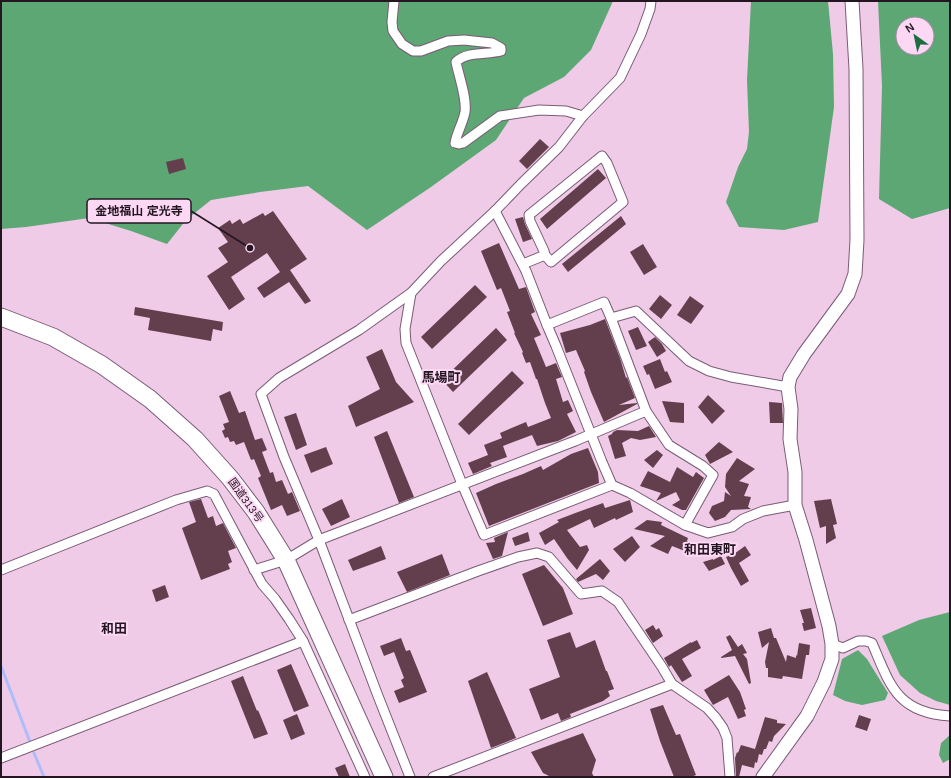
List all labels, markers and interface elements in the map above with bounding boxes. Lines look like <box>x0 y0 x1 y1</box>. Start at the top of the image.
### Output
north arrow <box>895 16 935 56</box>
text: N <box>903 20 916 35</box>
callout: 金地福山 定光寺 <box>87 199 191 223</box>
text: 金地福山 定光寺 <box>95 204 183 218</box>
district label: 馬場町 <box>421 370 461 385</box>
street label: 国道313号 <box>226 476 266 524</box>
district label: 和田東町 <box>684 542 736 557</box>
district label: 和田 <box>101 621 127 636</box>

